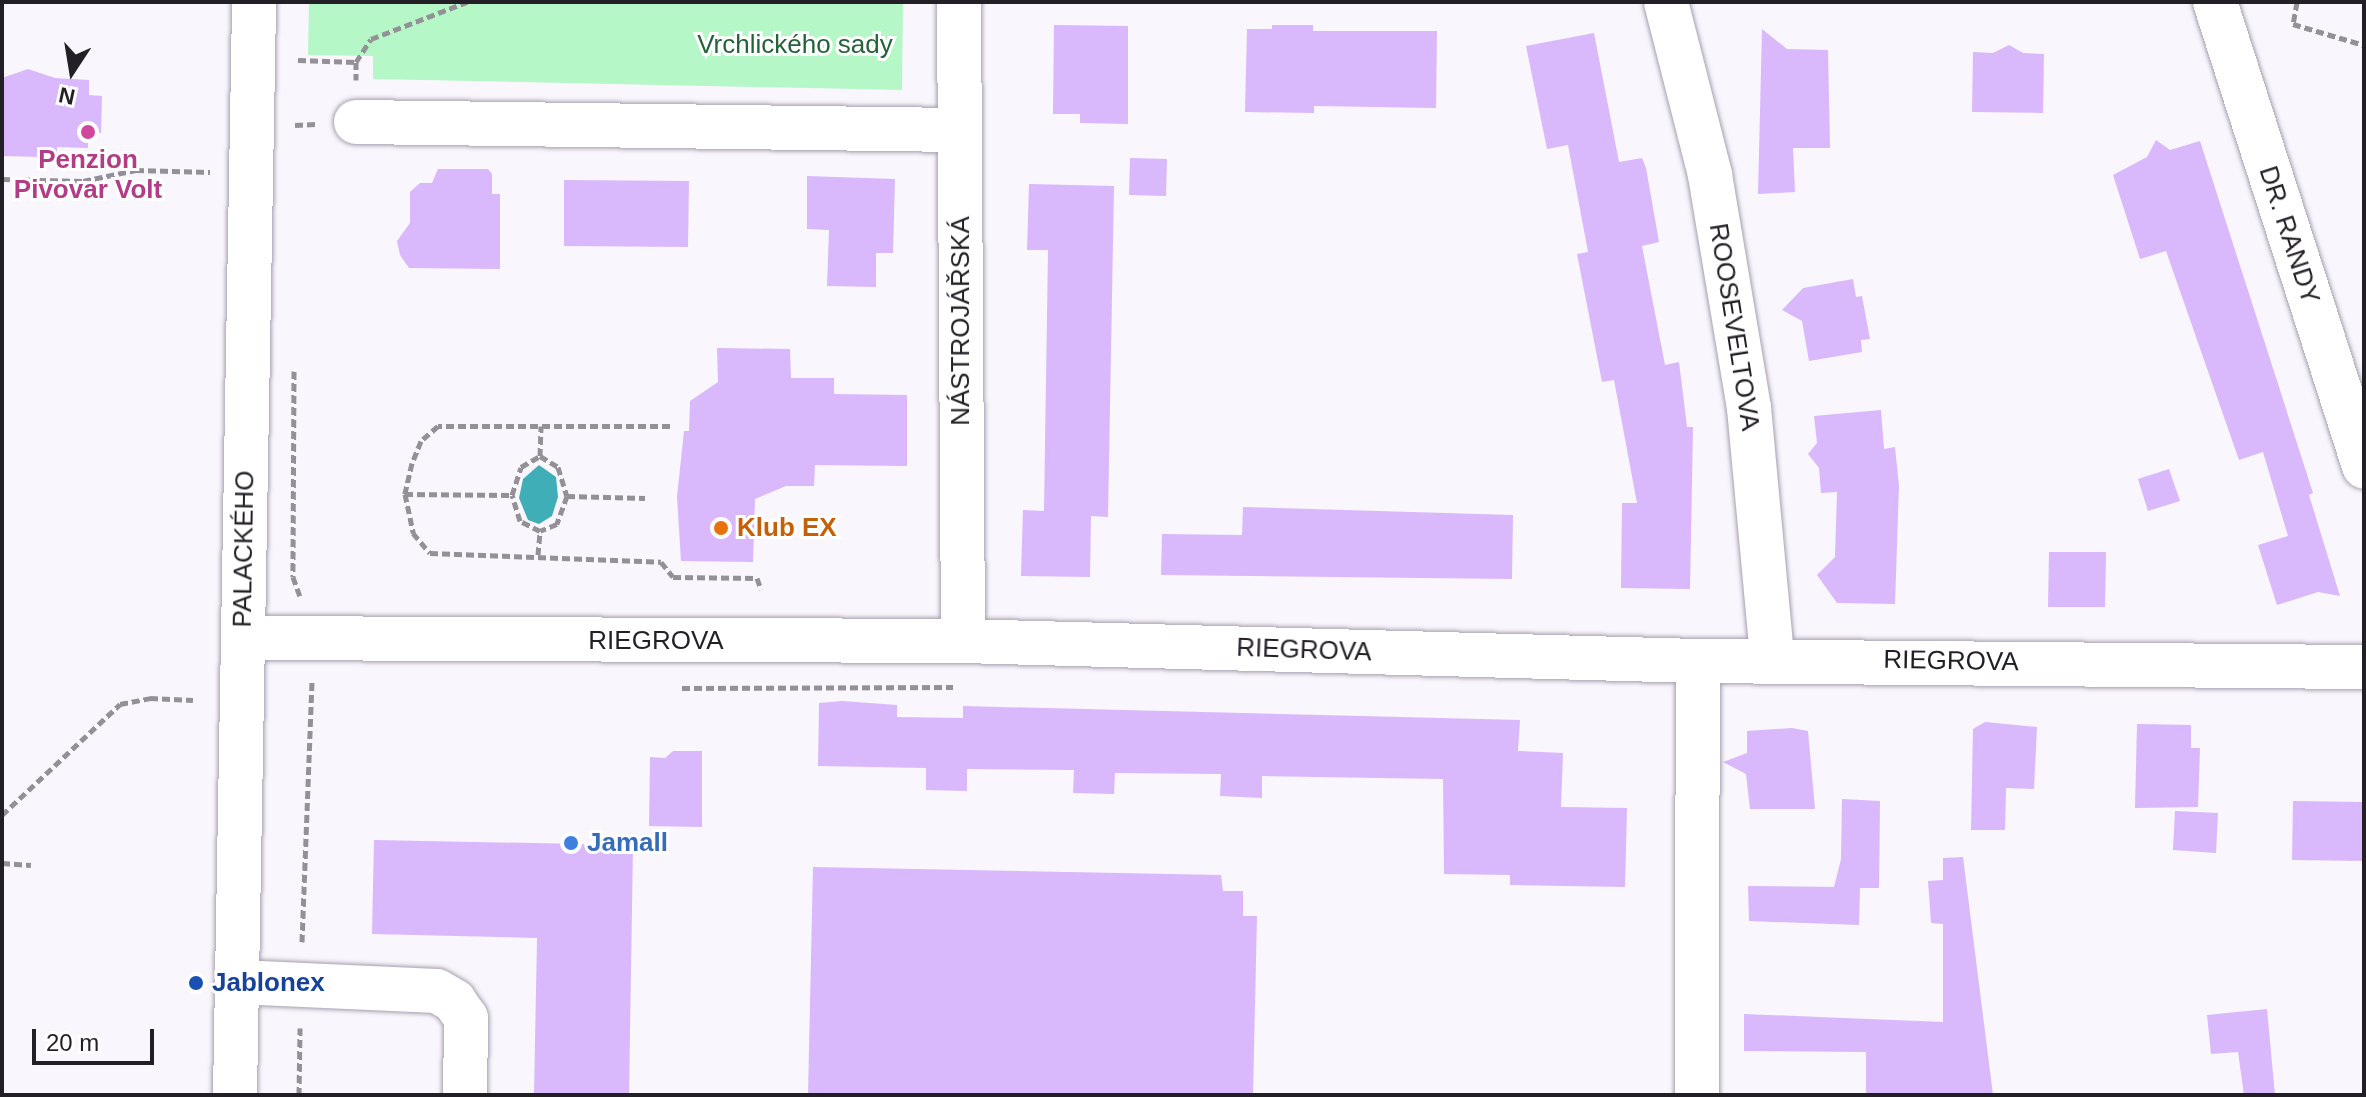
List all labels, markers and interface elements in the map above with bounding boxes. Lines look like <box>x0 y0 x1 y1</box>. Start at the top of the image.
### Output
park label: Vrchlického sady <box>697 29 893 61</box>
north arrow <box>32 32 112 112</box>
text: N <box>57 82 77 110</box>
marker: Penzion Pivovar Volt <box>79 123 97 141</box>
place label: Penzion Pivovar Volt <box>14 144 162 206</box>
street label: DR. RANDY <box>2252 162 2326 308</box>
street label: NÁSTROJÁŘSKÁ <box>945 216 977 426</box>
street label: ROOSEVELTOVA <box>1702 221 1766 433</box>
street label: PALACKÉHO <box>227 470 261 628</box>
place label: Klub EX <box>737 512 837 544</box>
marker: Klub EX <box>712 519 730 537</box>
street label: RIEGROVA <box>588 625 724 657</box>
street label: RIEGROVA <box>1236 632 1372 668</box>
street label: RIEGROVA <box>1883 644 2019 678</box>
place label: Jamall <box>587 827 668 859</box>
marker: Jamall <box>562 834 580 852</box>
place label: Jablonex <box>212 967 325 999</box>
marker: Jablonex <box>187 974 205 992</box>
scale bar <box>36 1013 158 1063</box>
text: 20 m <box>46 1029 99 1056</box>

